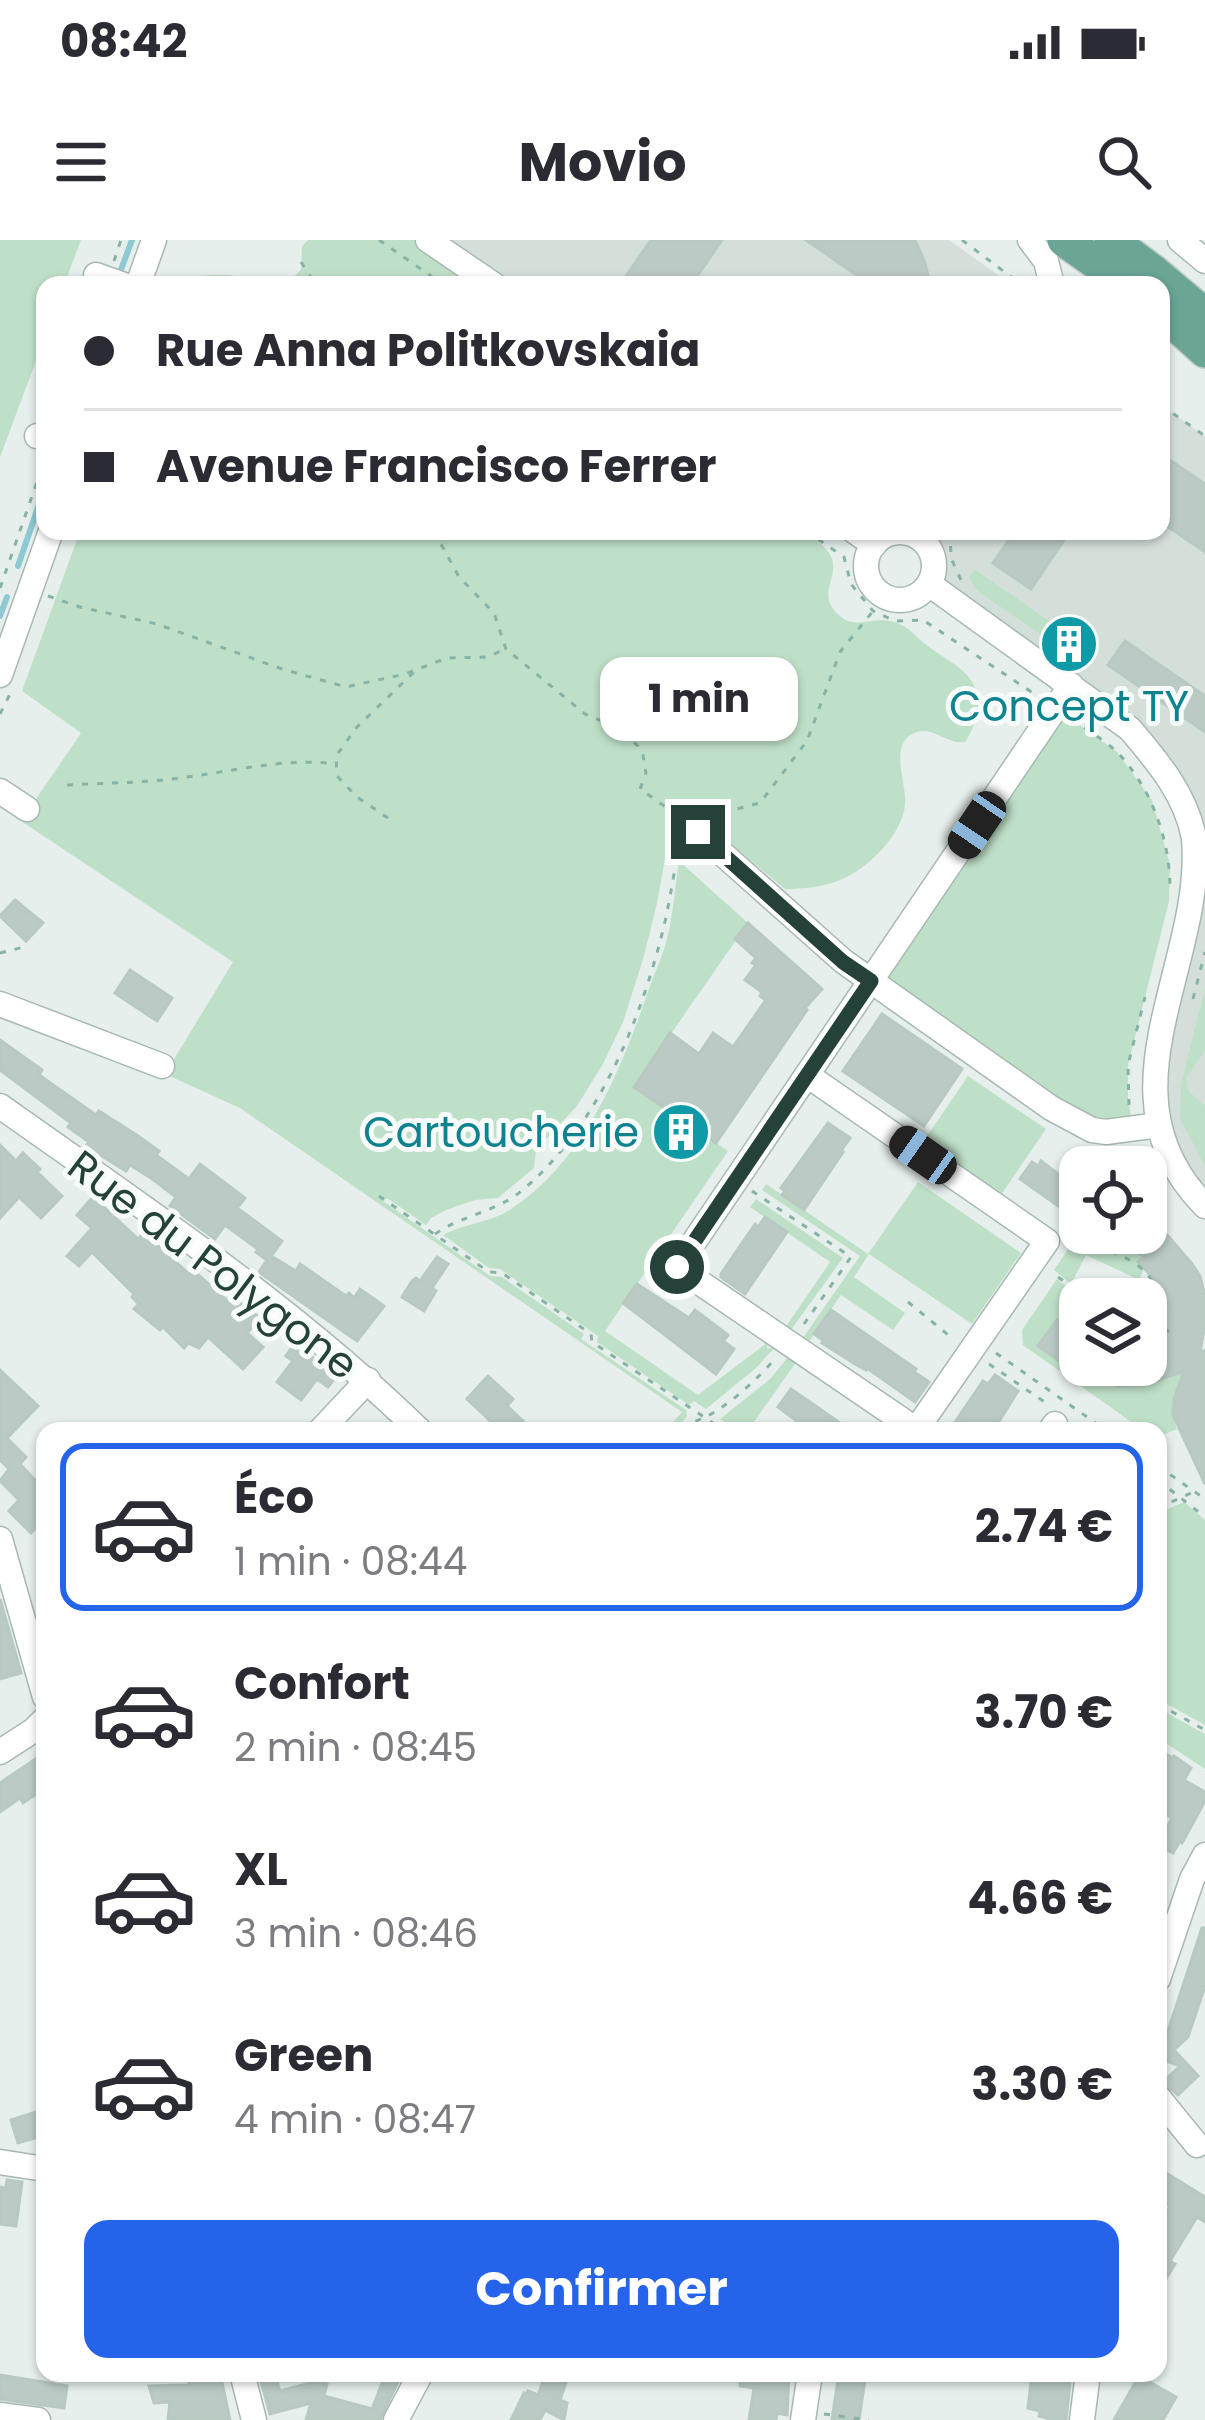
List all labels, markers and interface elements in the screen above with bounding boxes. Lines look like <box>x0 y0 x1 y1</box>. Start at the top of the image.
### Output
text: 08:42 <box>60 10 187 73</box>
text: Movio <box>518 124 687 200</box>
icon: menu <box>48 129 114 195</box>
icon: search <box>1091 129 1157 195</box>
text: Rue Anna Politkovskaia <box>156 319 700 382</box>
text: Avenue Francisco Ferrer <box>156 435 717 498</box>
building icon: Concept TY <box>1038 613 1100 675</box>
callout: 1 min <box>599 658 797 742</box>
text: 1 min <box>648 671 750 726</box>
place label: Concept TY <box>949 677 1189 736</box>
car <box>942 785 1012 865</box>
route end <box>671 805 725 859</box>
building icon: Cartoucherie <box>650 1101 712 1163</box>
place label: Cartoucherie <box>363 1103 639 1162</box>
car <box>883 1120 963 1190</box>
street label: Rue du Polygone <box>56 1136 370 1394</box>
map controls <box>1059 1146 1167 1386</box>
button: locate <box>1059 1146 1167 1254</box>
route start <box>650 1240 704 1294</box>
button: layers <box>1059 1278 1167 1386</box>
text: Éco <box>234 1466 314 1529</box>
icon: car <box>90 1473 198 1581</box>
text: 2.74 € <box>975 1495 1113 1558</box>
text: 1 min · 08:44 <box>234 1534 467 1589</box>
text: Confort <box>234 1652 410 1715</box>
icon: car <box>90 1659 198 1767</box>
text: 3.70 € <box>974 1681 1113 1744</box>
text: 2 min · 08:45 <box>234 1720 477 1775</box>
text: XL <box>234 1838 288 1901</box>
icon: car <box>90 1845 198 1953</box>
text: 4.66 € <box>967 1867 1113 1930</box>
text: 3 min · 08:46 <box>234 1906 478 1961</box>
text: Green <box>234 2024 373 2087</box>
icon: car <box>90 2031 198 2139</box>
text: 3.30 € <box>971 2053 1113 2116</box>
text: 4 min · 08:47 <box>234 2092 476 2147</box>
button: Confirmer <box>84 2220 1119 2358</box>

